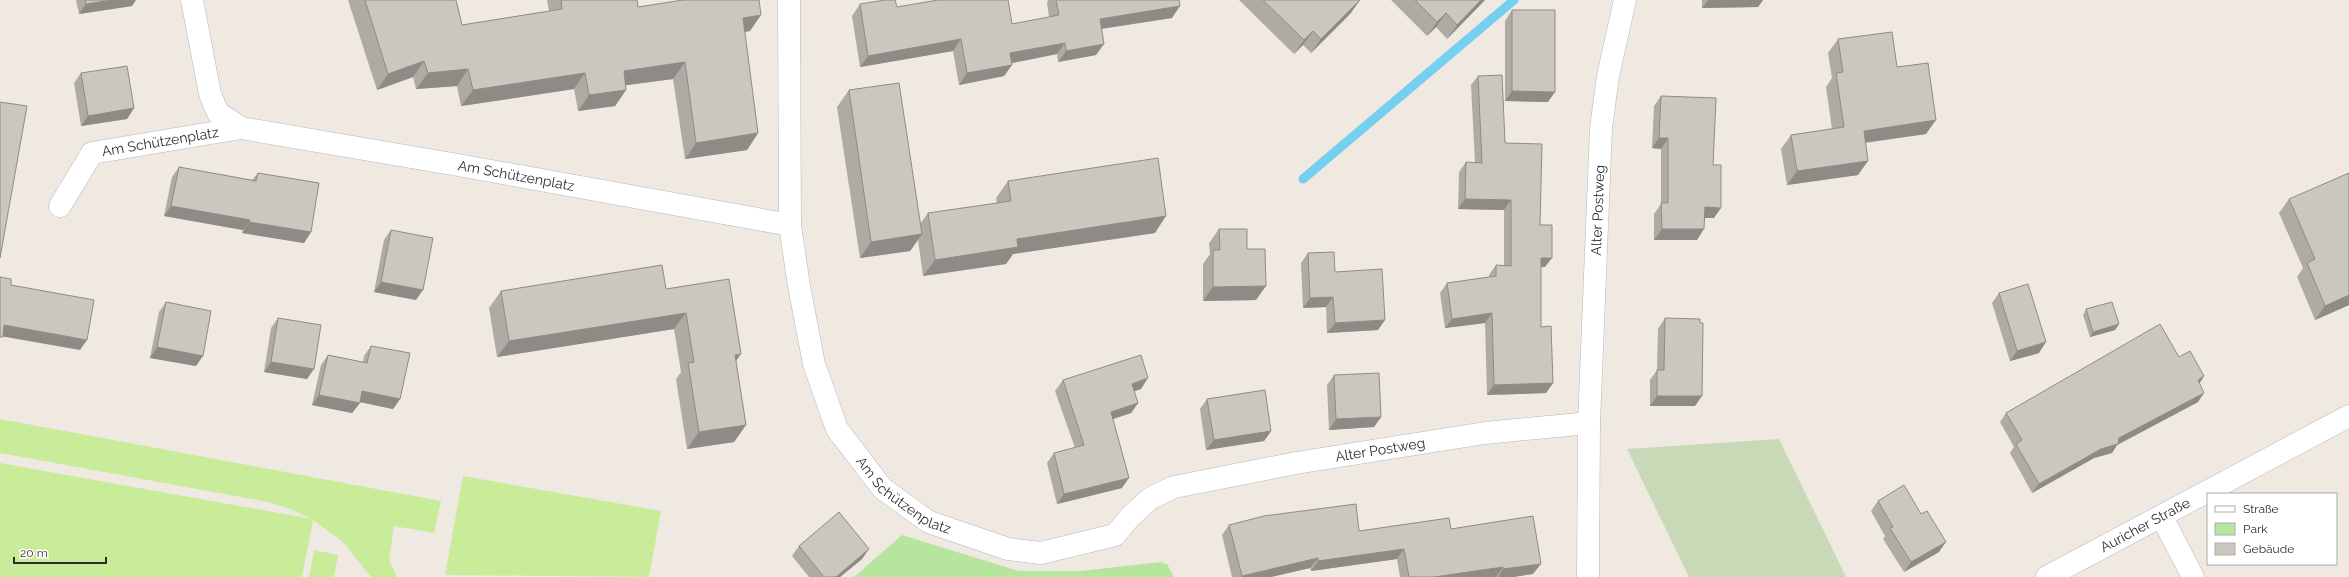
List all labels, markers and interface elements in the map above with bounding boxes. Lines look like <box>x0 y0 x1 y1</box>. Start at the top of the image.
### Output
street label: Am Schützenplatz <box>101 124 220 159</box>
street label: Am Schützenplatz <box>457 157 576 194</box>
street label: Alter Postweg <box>1588 165 1607 256</box>
street label: Alter Postweg <box>1334 435 1426 465</box>
street label: Am Schützenplatz <box>853 453 953 537</box>
legend <box>2207 493 2337 565</box>
street label: Auricher Straße <box>2097 494 2193 555</box>
text: Straße <box>2243 502 2279 516</box>
text: Park <box>2243 522 2268 536</box>
scale bar <box>14 539 106 565</box>
text: Gebäude <box>2243 542 2294 556</box>
text: 20 m <box>20 546 48 560</box>

